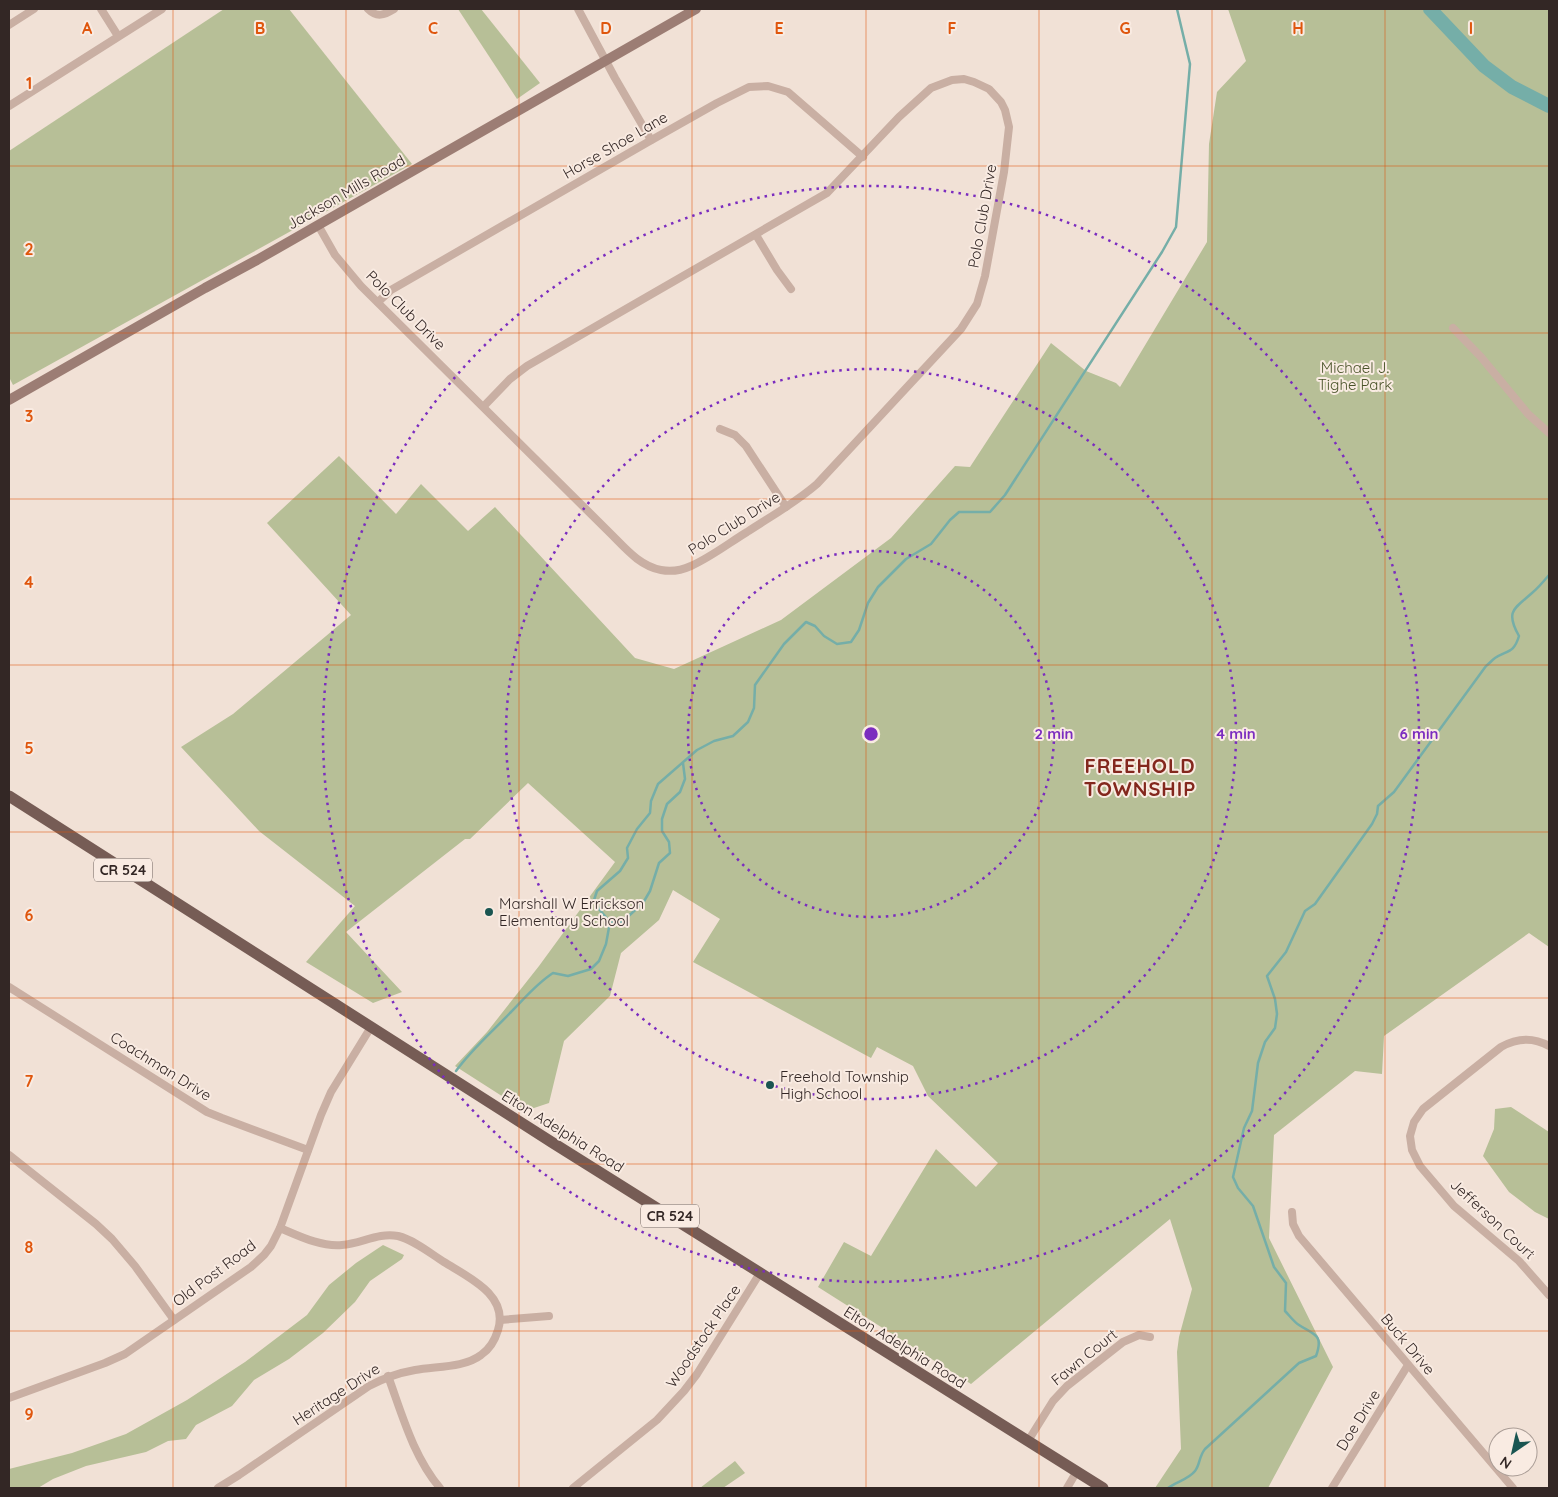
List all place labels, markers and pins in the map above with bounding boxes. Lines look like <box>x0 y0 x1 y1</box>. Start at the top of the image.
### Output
centre of rings <box>862 725 880 743</box>
place label: Marshall W Errickson Elementary School <box>499 894 644 930</box>
marker: Marshall W Errickson Elementary School <box>483 906 495 918</box>
place label: Freehold Township High School <box>780 1067 909 1103</box>
marker: Freehold Township High School <box>764 1079 776 1091</box>

